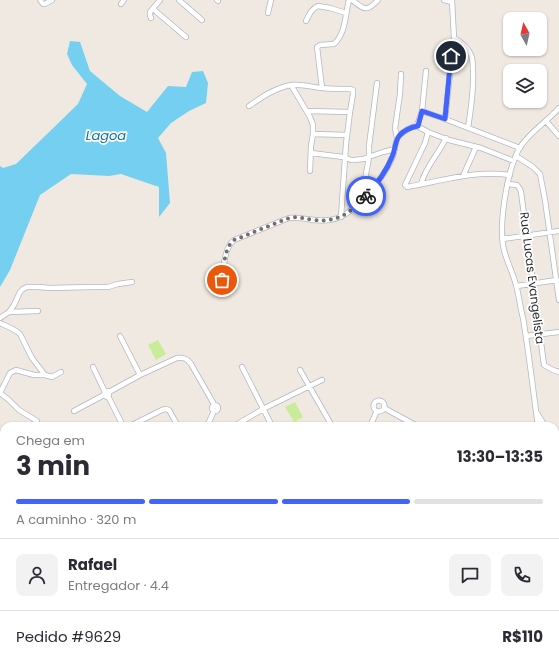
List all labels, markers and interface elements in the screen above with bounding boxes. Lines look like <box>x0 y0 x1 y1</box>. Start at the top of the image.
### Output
north arrow <box>503 12 547 56</box>
map controls <box>503 12 547 108</box>
pin <box>434 39 468 73</box>
icon: home <box>440 45 462 67</box>
button: layers <box>503 64 547 108</box>
water label: Lagoa <box>86 126 126 145</box>
courier <box>346 176 386 216</box>
icon: bike <box>355 185 377 207</box>
street label: Rua Lucas Evangelista <box>516 211 549 345</box>
pin <box>205 263 239 297</box>
icon: bag <box>211 269 233 291</box>
text: Chega em <box>16 431 85 450</box>
text: 13:30–13:35 <box>457 446 543 467</box>
text: 3 min <box>16 448 90 484</box>
text: A caminho · 320 m <box>16 510 136 529</box>
button: person <box>16 554 58 596</box>
text: Rafael <box>68 554 117 575</box>
button: chat <box>449 554 491 596</box>
button: phone <box>501 554 543 596</box>
text: Entregador · 4.4 <box>68 576 169 595</box>
text: Pedido #9629 <box>16 626 121 647</box>
text: R$110 <box>502 626 543 647</box>

